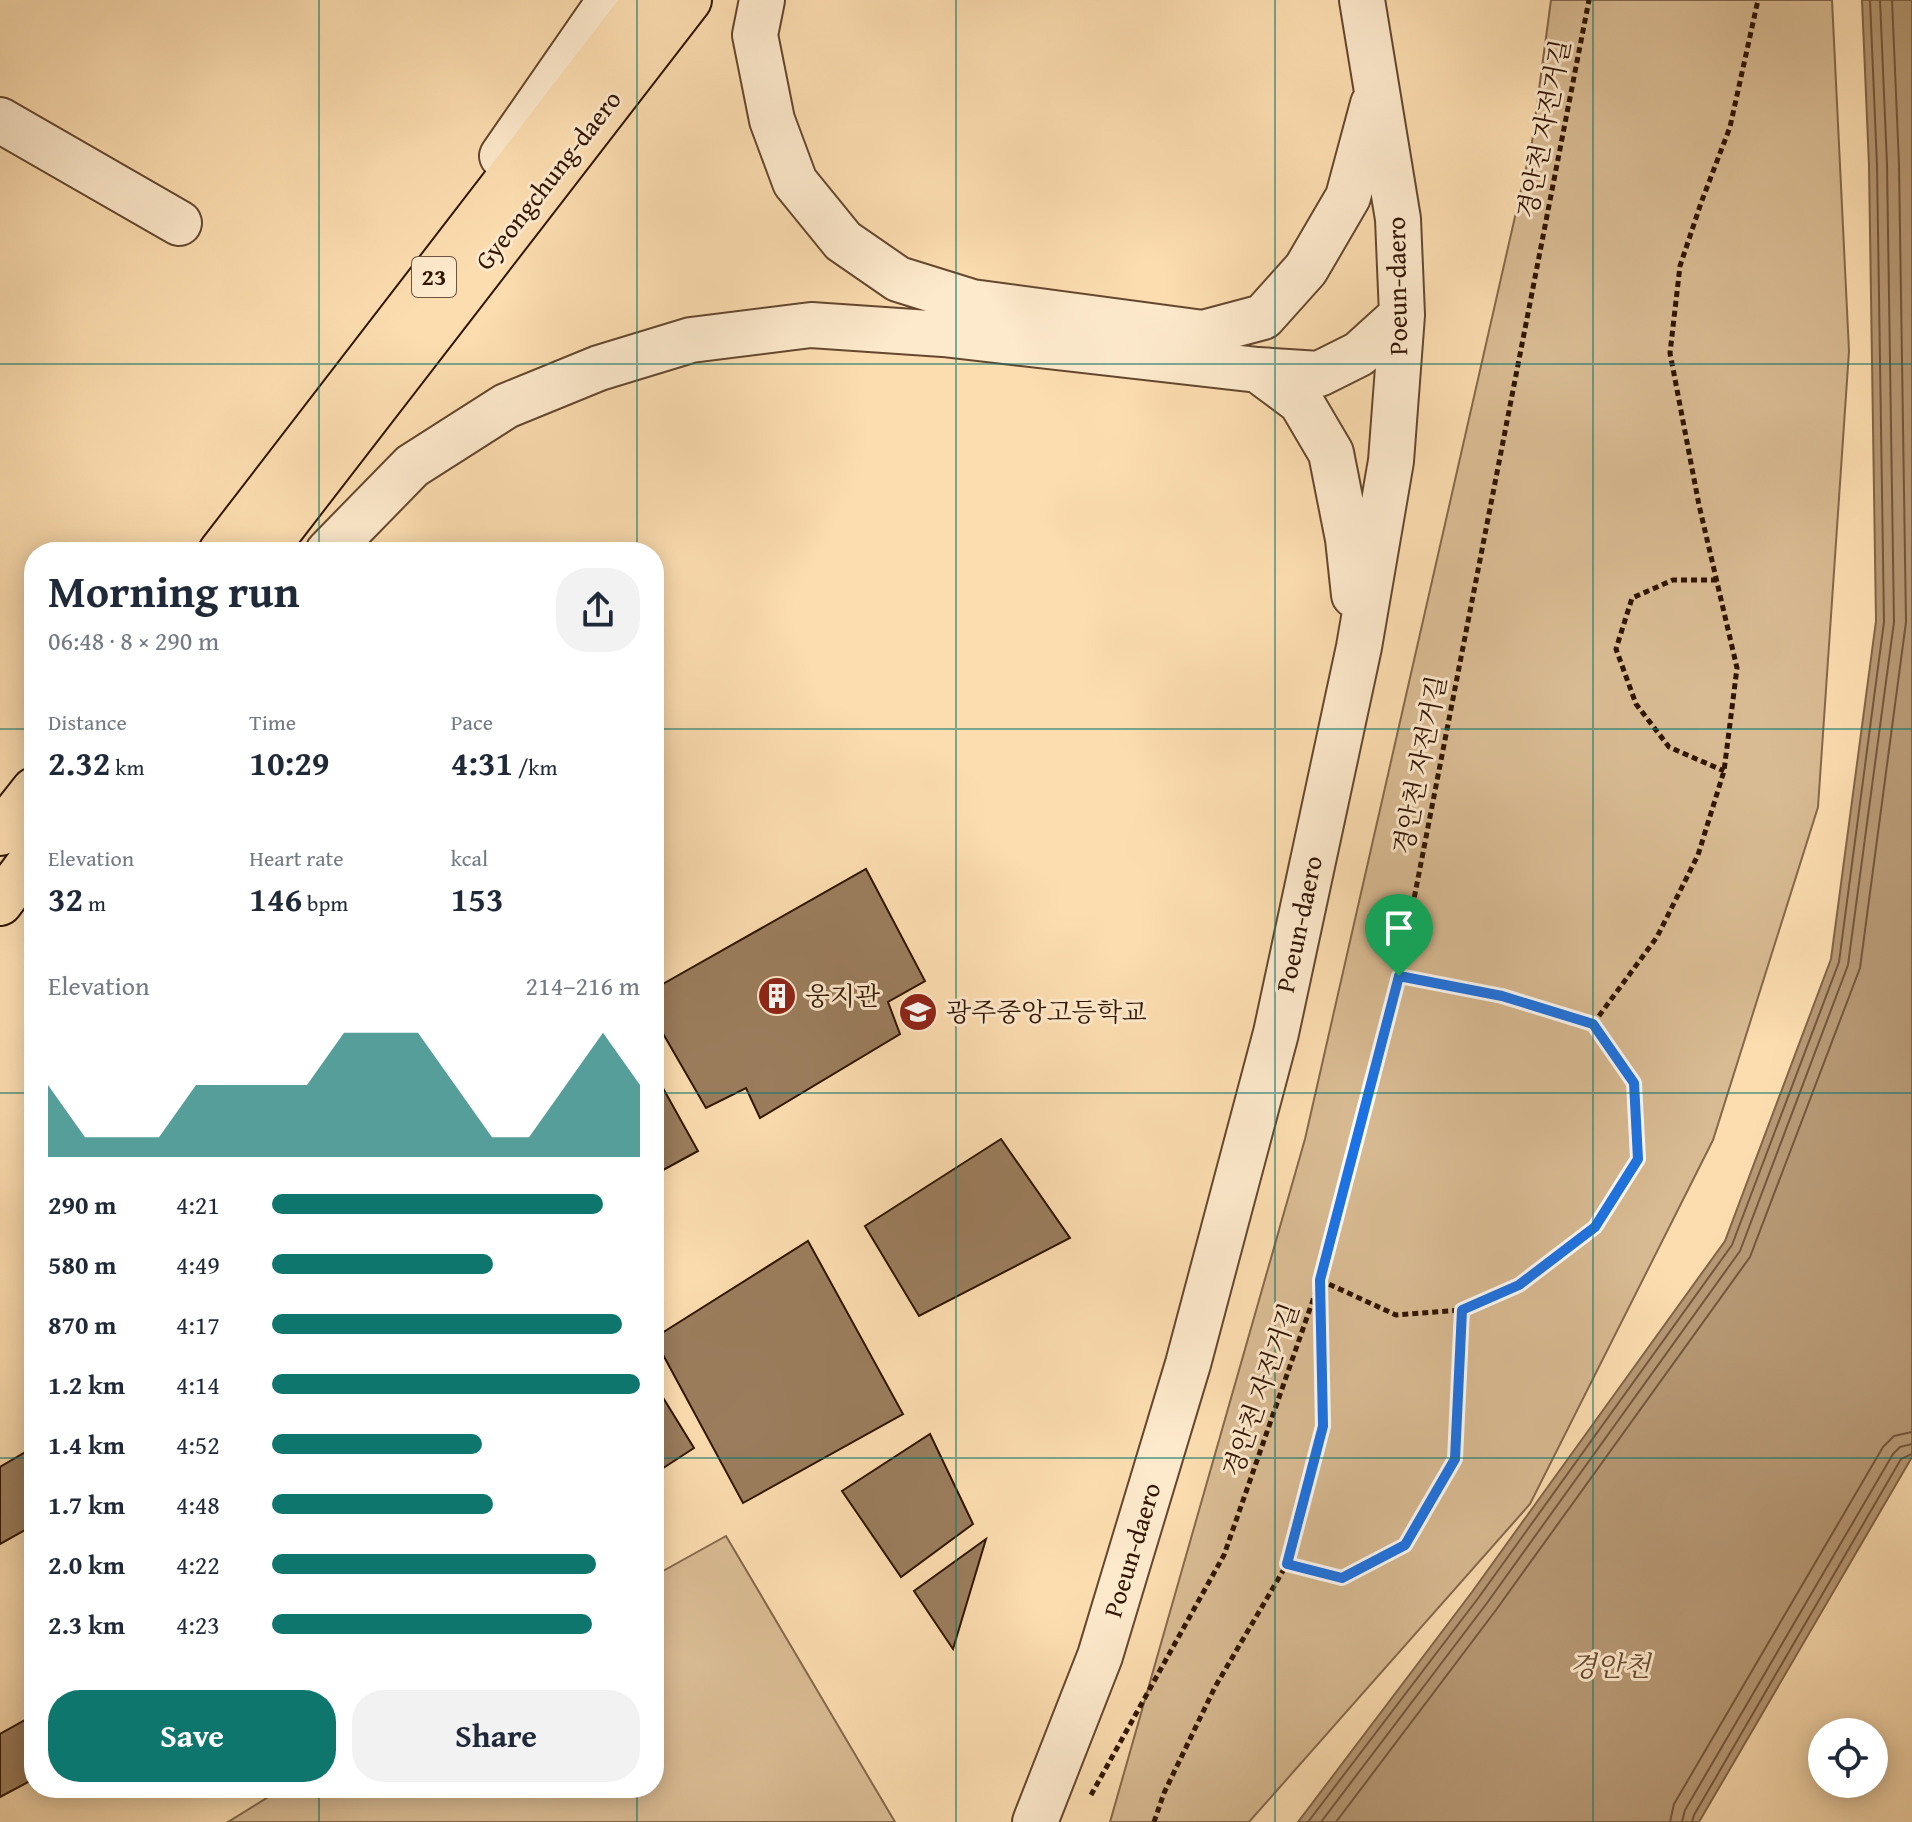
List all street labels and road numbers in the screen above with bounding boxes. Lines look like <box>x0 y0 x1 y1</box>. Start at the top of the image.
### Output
street label: 경안천 자전거길 <box>1507 36 1580 222</box>
street label: Gyeongchung-daero <box>465 81 630 278</box>
street label: Poeun-daero <box>1376 216 1417 356</box>
road number: 23 <box>412 257 456 297</box>
street label: 경안천 자전거길 <box>1383 672 1456 858</box>
street label: Poeun-daero <box>1265 852 1332 996</box>
street label: 경안천 자전거길 <box>1213 1298 1309 1482</box>
street label: Poeun-daero <box>1093 1478 1170 1622</box>

